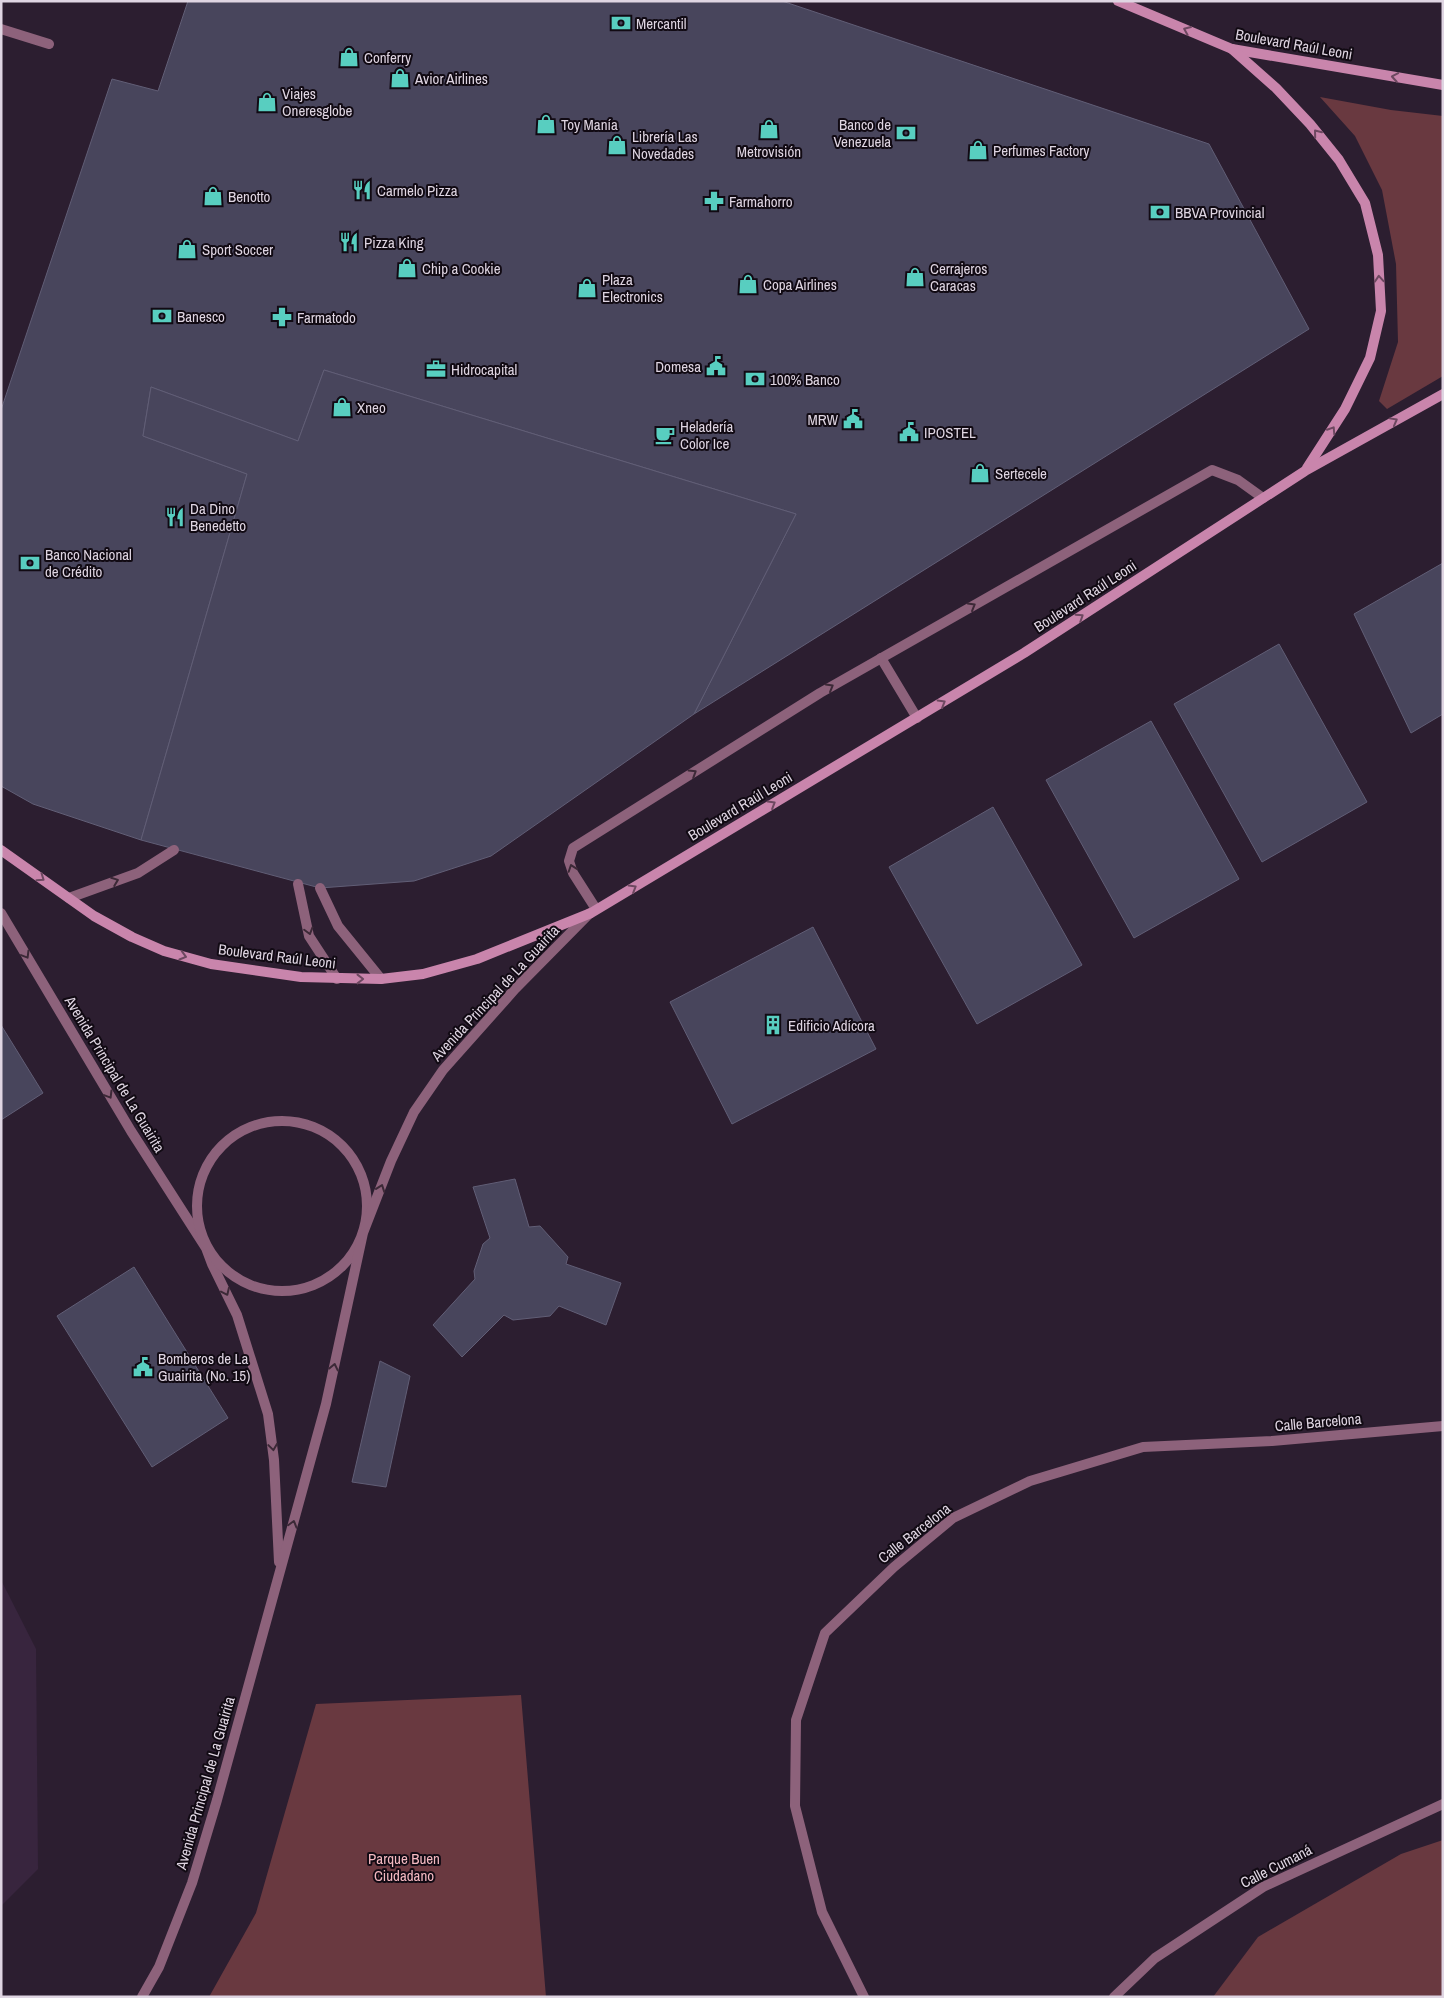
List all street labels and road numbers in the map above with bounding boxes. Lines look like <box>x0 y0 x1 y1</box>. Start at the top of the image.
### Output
street label: Boulevard Raúl Leoni <box>1234 23 1354 65</box>
street label: Boulevard Raúl Leoni <box>1030 555 1140 637</box>
street label: Boulevard Raúl Leoni <box>684 767 796 845</box>
street label: Avenida Principal de La Guairita <box>426 920 564 1066</box>
street label: Boulevard Raúl Leoni <box>217 938 337 974</box>
street label: Avenida Principal de La Guairita <box>59 991 170 1156</box>
street label: Calle Barcelona <box>1274 1408 1362 1436</box>
street label: Calle Barcelona <box>873 1498 955 1568</box>
street label: Avenida Principal de La Guairita <box>170 1694 240 1873</box>
street label: Calle Cumaná <box>1237 1839 1316 1893</box>

